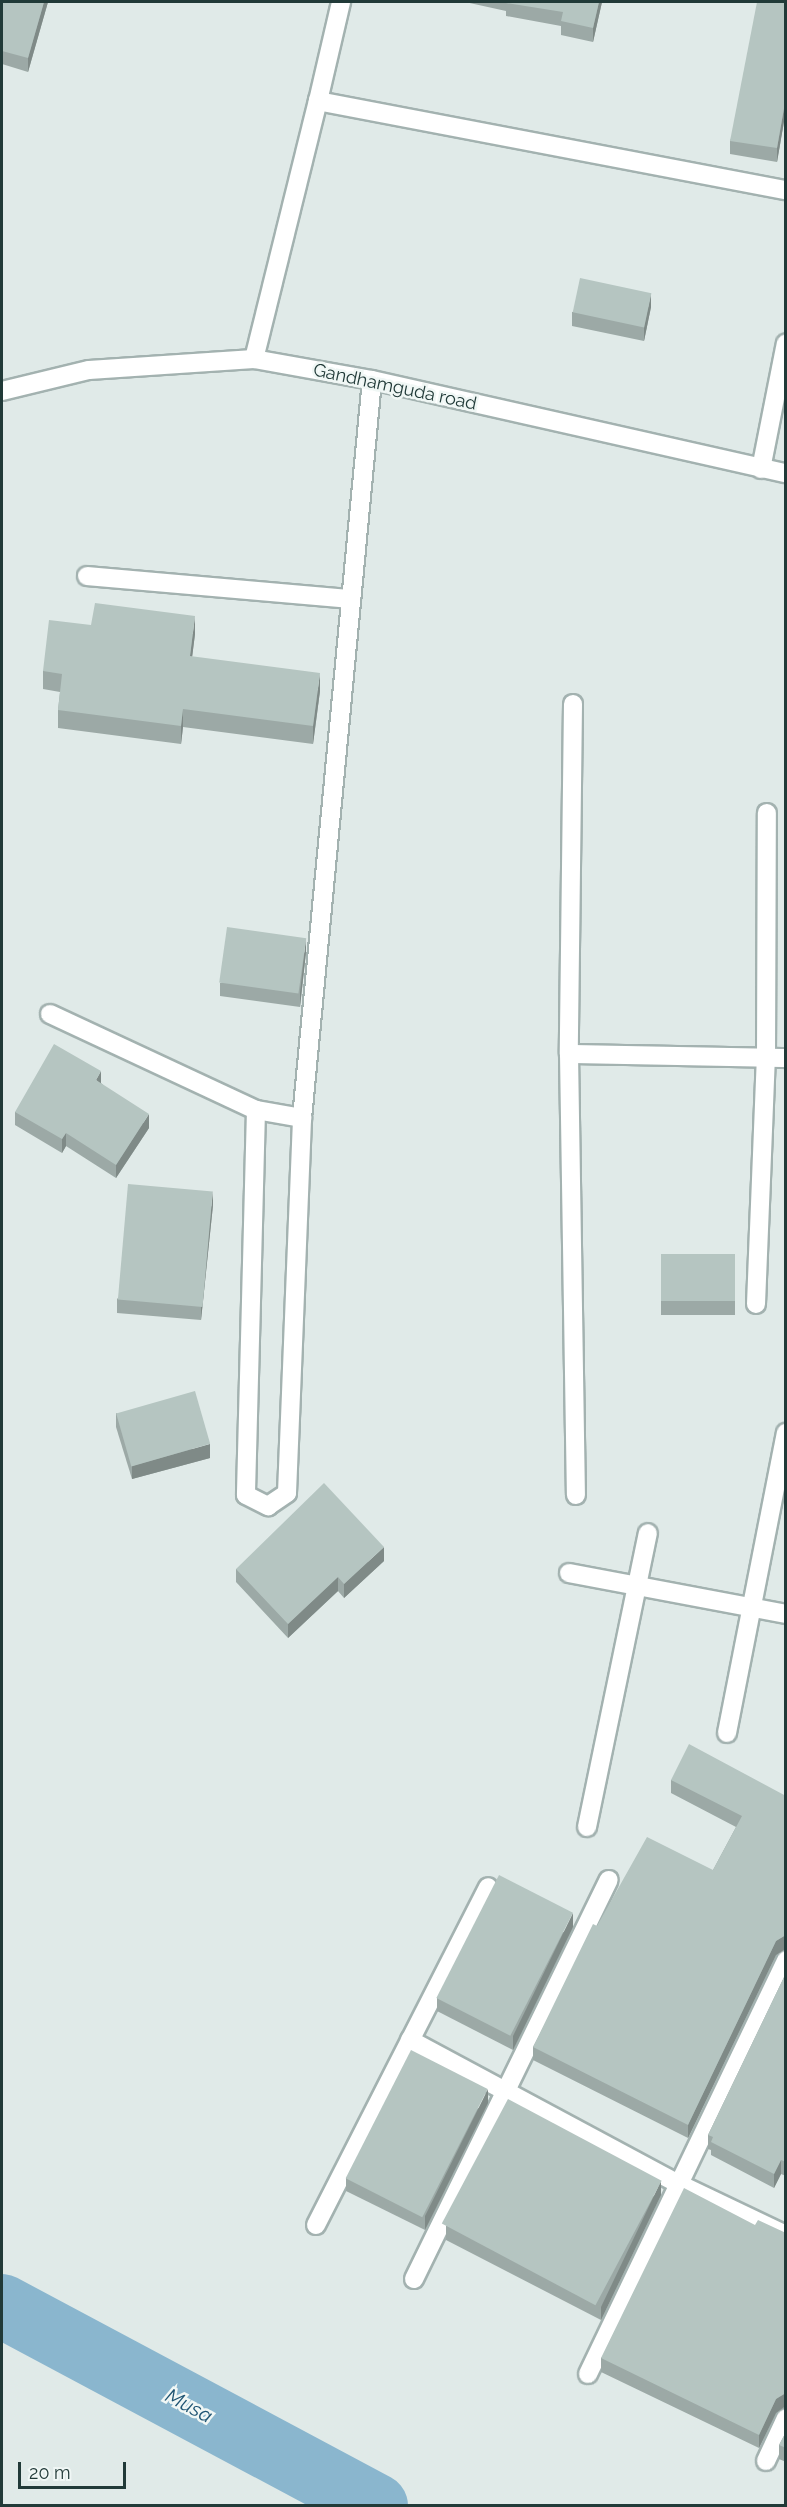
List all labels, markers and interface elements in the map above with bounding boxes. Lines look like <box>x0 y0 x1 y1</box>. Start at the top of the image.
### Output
street label: Gandhamguda road <box>311 359 479 415</box>
water label: Musa <box>162 2384 216 2428</box>
scale bar <box>21 2450 129 2488</box>
text: 20 m <box>29 2462 71 2483</box>

